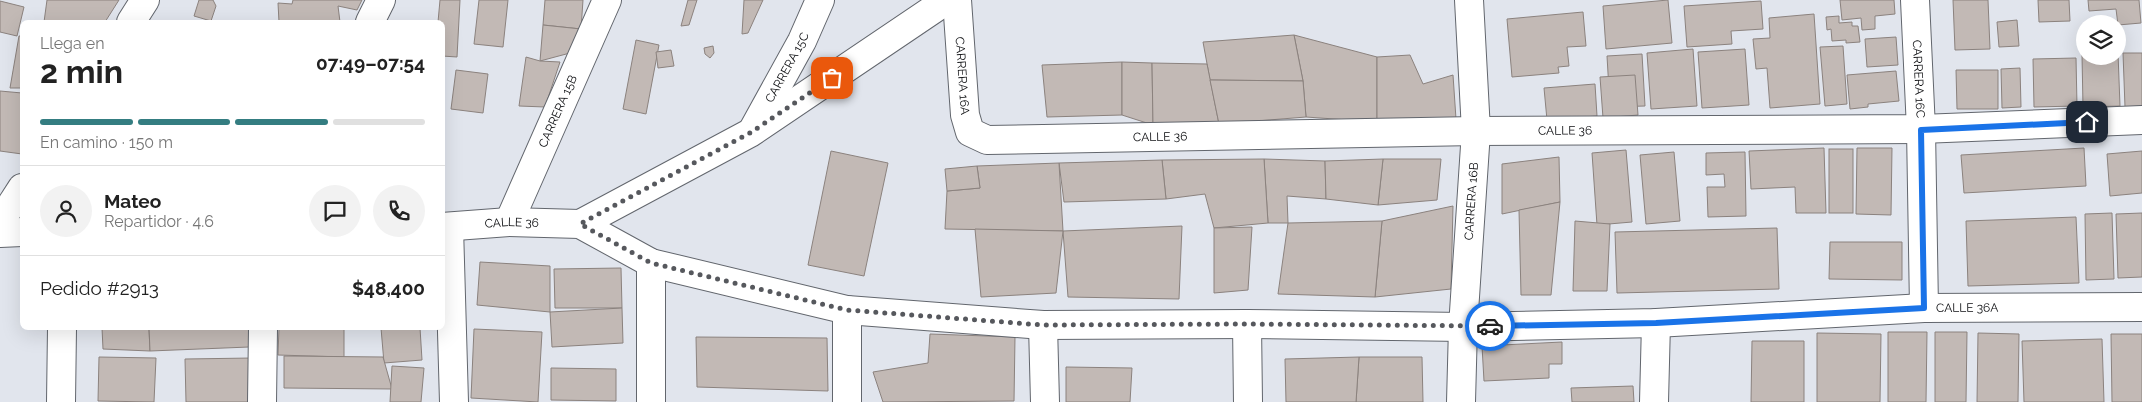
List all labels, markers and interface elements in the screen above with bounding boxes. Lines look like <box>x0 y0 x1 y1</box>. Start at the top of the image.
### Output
map controls <box>2076 15 2126 65</box>
button: layers <box>2076 15 2126 65</box>
street label: CARRERA 15C <box>762 30 812 105</box>
text: Llega en <box>40 34 104 53</box>
street label: CARRERA 16A <box>953 36 972 115</box>
street label: CARRERA 16C <box>1910 39 1927 118</box>
text: 07:49–07:54 <box>316 52 425 74</box>
text: 2 min <box>40 53 123 90</box>
pin <box>811 57 853 99</box>
icon: bag <box>818 64 846 92</box>
street label: CARRERA 15B <box>536 73 580 150</box>
pin <box>2066 101 2108 143</box>
icon: home <box>2073 108 2101 136</box>
street label: CALLE 36 <box>1538 123 1592 138</box>
street label: CALLE 36 <box>1133 129 1187 144</box>
text: En camino · 150 m <box>40 133 173 152</box>
street label: CARRERA 16B <box>1462 162 1481 241</box>
button: person <box>40 185 92 237</box>
button: chat <box>309 185 361 237</box>
button: phone <box>373 185 425 237</box>
text: Mateo <box>104 190 161 212</box>
text: Repartidor · 4.6 <box>104 212 214 231</box>
street label: CALLE 36 <box>484 215 539 231</box>
text: Pedido #2913 <box>40 277 159 299</box>
text: $48,400 <box>352 277 425 299</box>
courier <box>1465 301 1515 351</box>
street label: CALLE 36A <box>1936 301 1998 315</box>
icon: car <box>1476 312 1504 340</box>

